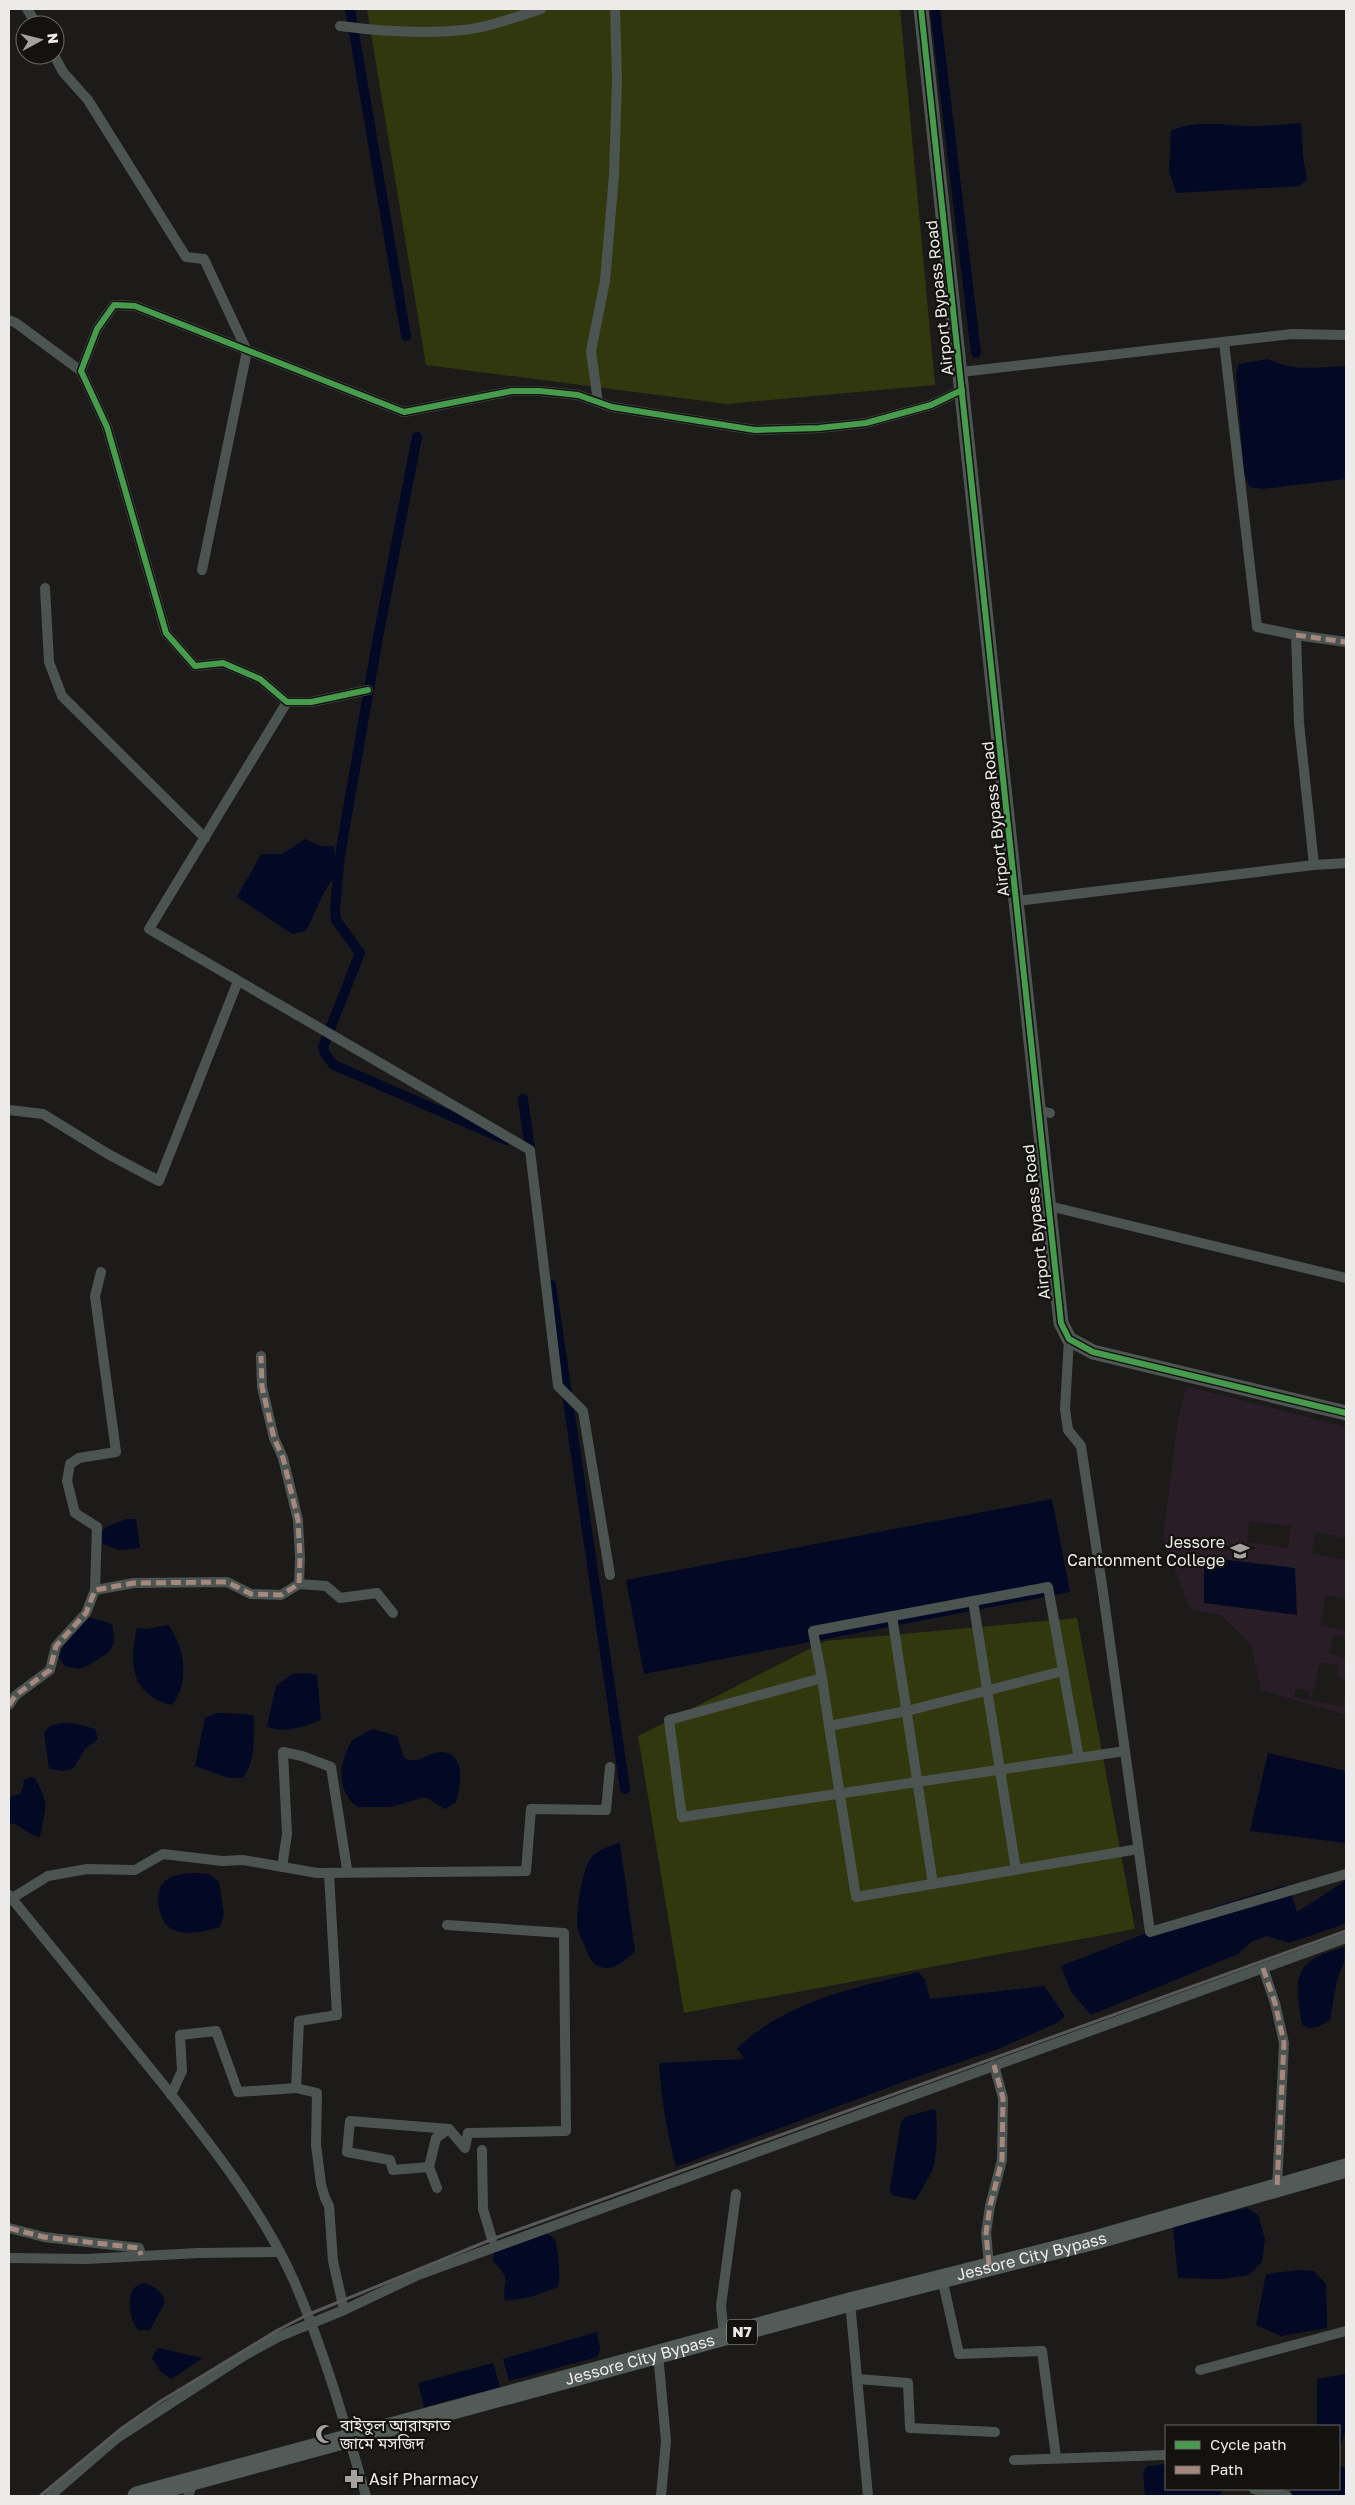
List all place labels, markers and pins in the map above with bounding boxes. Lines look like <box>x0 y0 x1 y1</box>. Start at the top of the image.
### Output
place label: Jessore Cantonment College <box>1067 1532 1225 1570</box>
school or university icon: Jessore Cantonment College <box>1229 1540 1251 1562</box>
place label: বাইতুল আরাফাত জামে মসজিদ <box>339 2415 451 2453</box>
mosque icon: বাইতুল আরাফাত জামে মসজিদ <box>314 2423 336 2445</box>
pharmacy icon: Asif Pharmacy <box>343 2468 365 2490</box>
place label: Asif Pharmacy <box>369 2469 478 2489</box>

